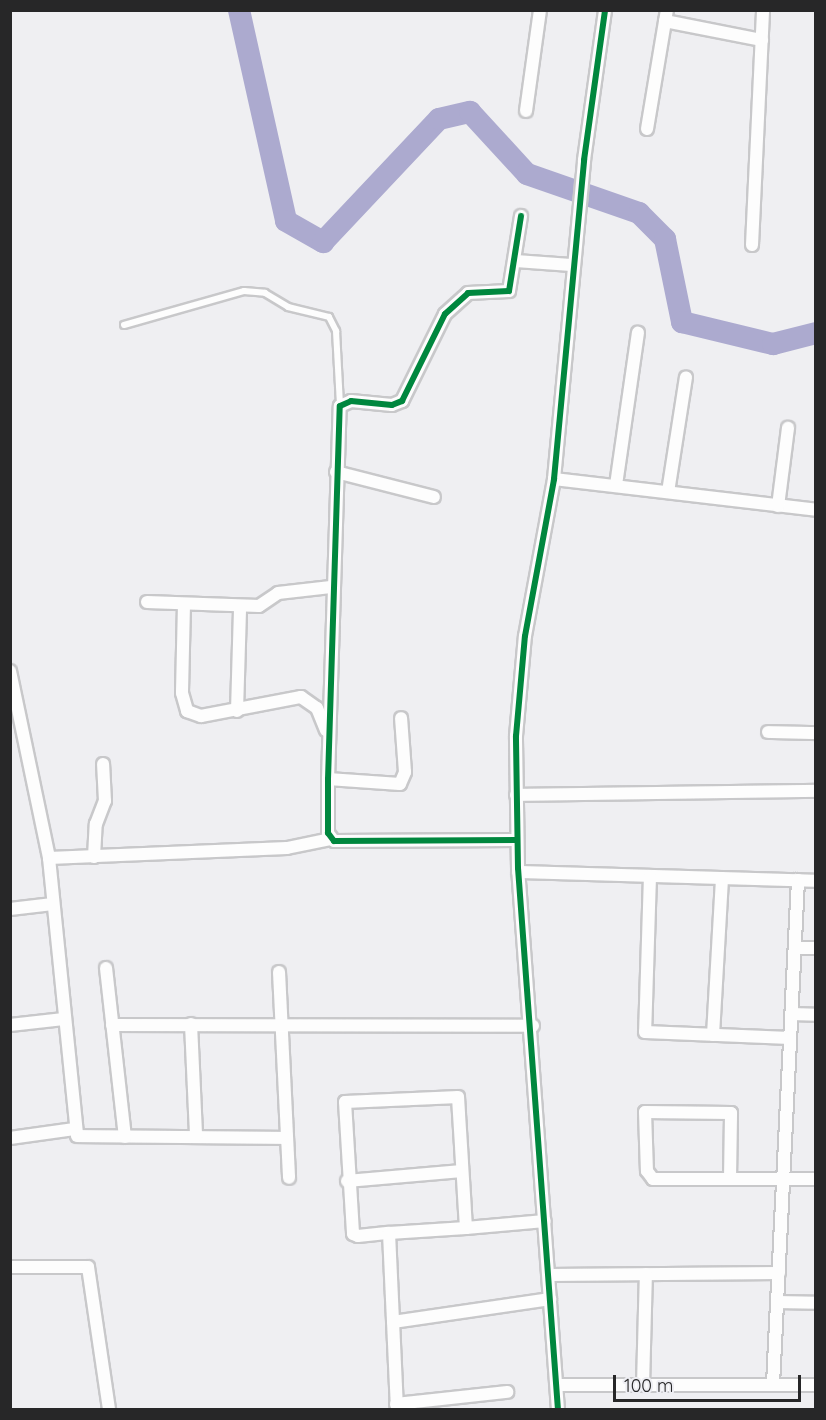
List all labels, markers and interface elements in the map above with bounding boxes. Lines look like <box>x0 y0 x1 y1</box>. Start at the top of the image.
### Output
scale bar <box>616 1363 804 1401</box>
text: 100 m <box>624 1374 673 1397</box>

